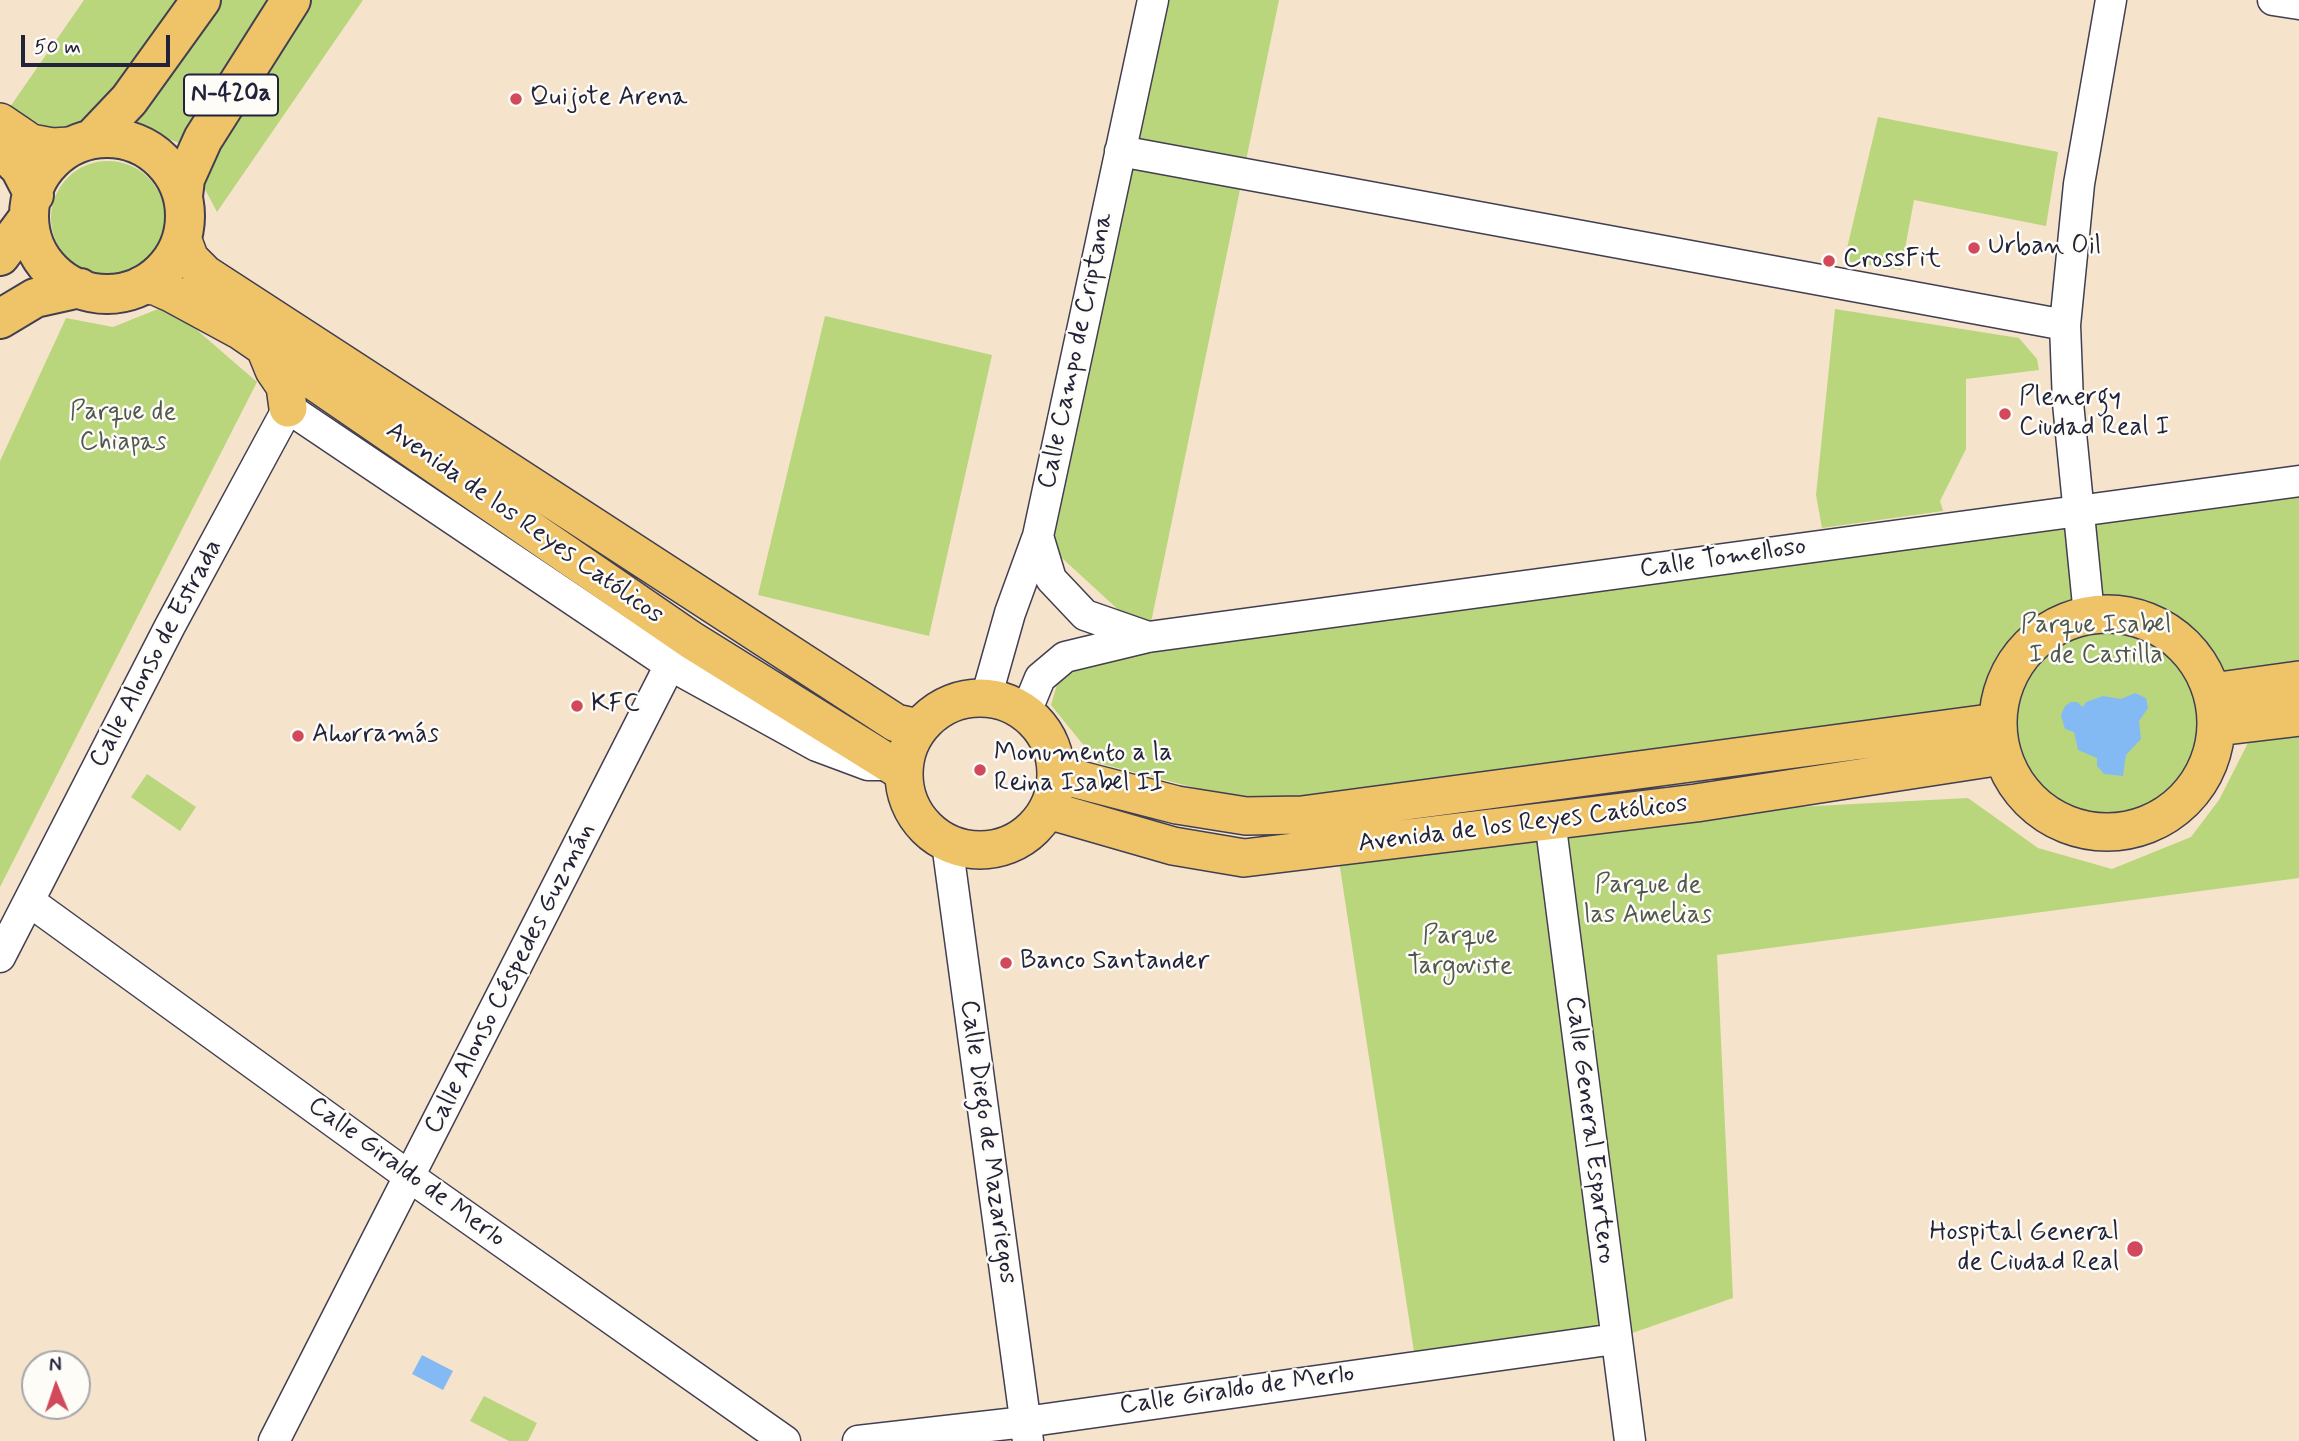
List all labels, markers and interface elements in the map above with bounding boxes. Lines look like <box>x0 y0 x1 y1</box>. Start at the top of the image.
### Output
scale bar <box>24 21 173 65</box>
text: 50 m <box>34 33 81 61</box>
road number: N-420a <box>184 74 278 116</box>
place label: Quijote Arena <box>530 83 687 115</box>
marker: Quijote Arena <box>508 91 524 107</box>
street label: Calle Campo de Criptana <box>1032 210 1122 492</box>
place label: Urban Oil <box>1988 232 2101 264</box>
marker: Urban Oil <box>1966 240 1982 256</box>
place label: CrossFit <box>1843 245 1941 277</box>
marker: CrossFit <box>1821 253 1837 269</box>
place label: Plenergy Ciudad Real I <box>2019 383 2169 444</box>
park label: Parque de Chiapas <box>70 398 176 460</box>
marker: Plenergy Ciudad Real I <box>1997 406 2013 422</box>
street label: Avenida de los Reyes Católicos <box>379 416 669 632</box>
street label: Calle Tomelloso <box>1638 532 1808 586</box>
street label: Calle Alonso de Estrada <box>84 535 230 773</box>
park label: Parque Isabel I de Castilla <box>2021 611 2171 672</box>
place label: KFC <box>591 690 640 722</box>
marker: KFC <box>569 698 585 714</box>
place label: Ahorramás <box>312 720 439 752</box>
marker: Ahorramás <box>290 728 306 744</box>
place label: Monumento a la Reina Isabel II <box>994 739 1173 800</box>
marker: Monumento a la Reina Isabel II <box>972 762 988 778</box>
street label: Avenida de los Reyes Católicos <box>1356 789 1690 861</box>
street label: Calle Alonso Céspedes Guzmán <box>419 818 603 1140</box>
park label: Parque de las Amelias <box>1584 871 1712 932</box>
park label: Parque Targoviste <box>1407 922 1513 984</box>
place label: Banco Santander <box>1020 947 1209 979</box>
marker: Banco Santander <box>998 955 1014 971</box>
street label: Calle General Espartero <box>1557 994 1621 1266</box>
street label: Calle Diego de Mazariegos <box>952 998 1022 1286</box>
street label: Calle Giraldo de Merlo <box>301 1091 511 1255</box>
place label: Hospital General de Ciudad Real <box>1930 1218 2119 1280</box>
marker: Hospital General de Ciudad Real <box>2125 1239 2145 1259</box>
north arrow <box>21 1350 91 1420</box>
text: N <box>49 1353 62 1378</box>
street label: Calle Giraldo de Merlo <box>1118 1359 1356 1423</box>

